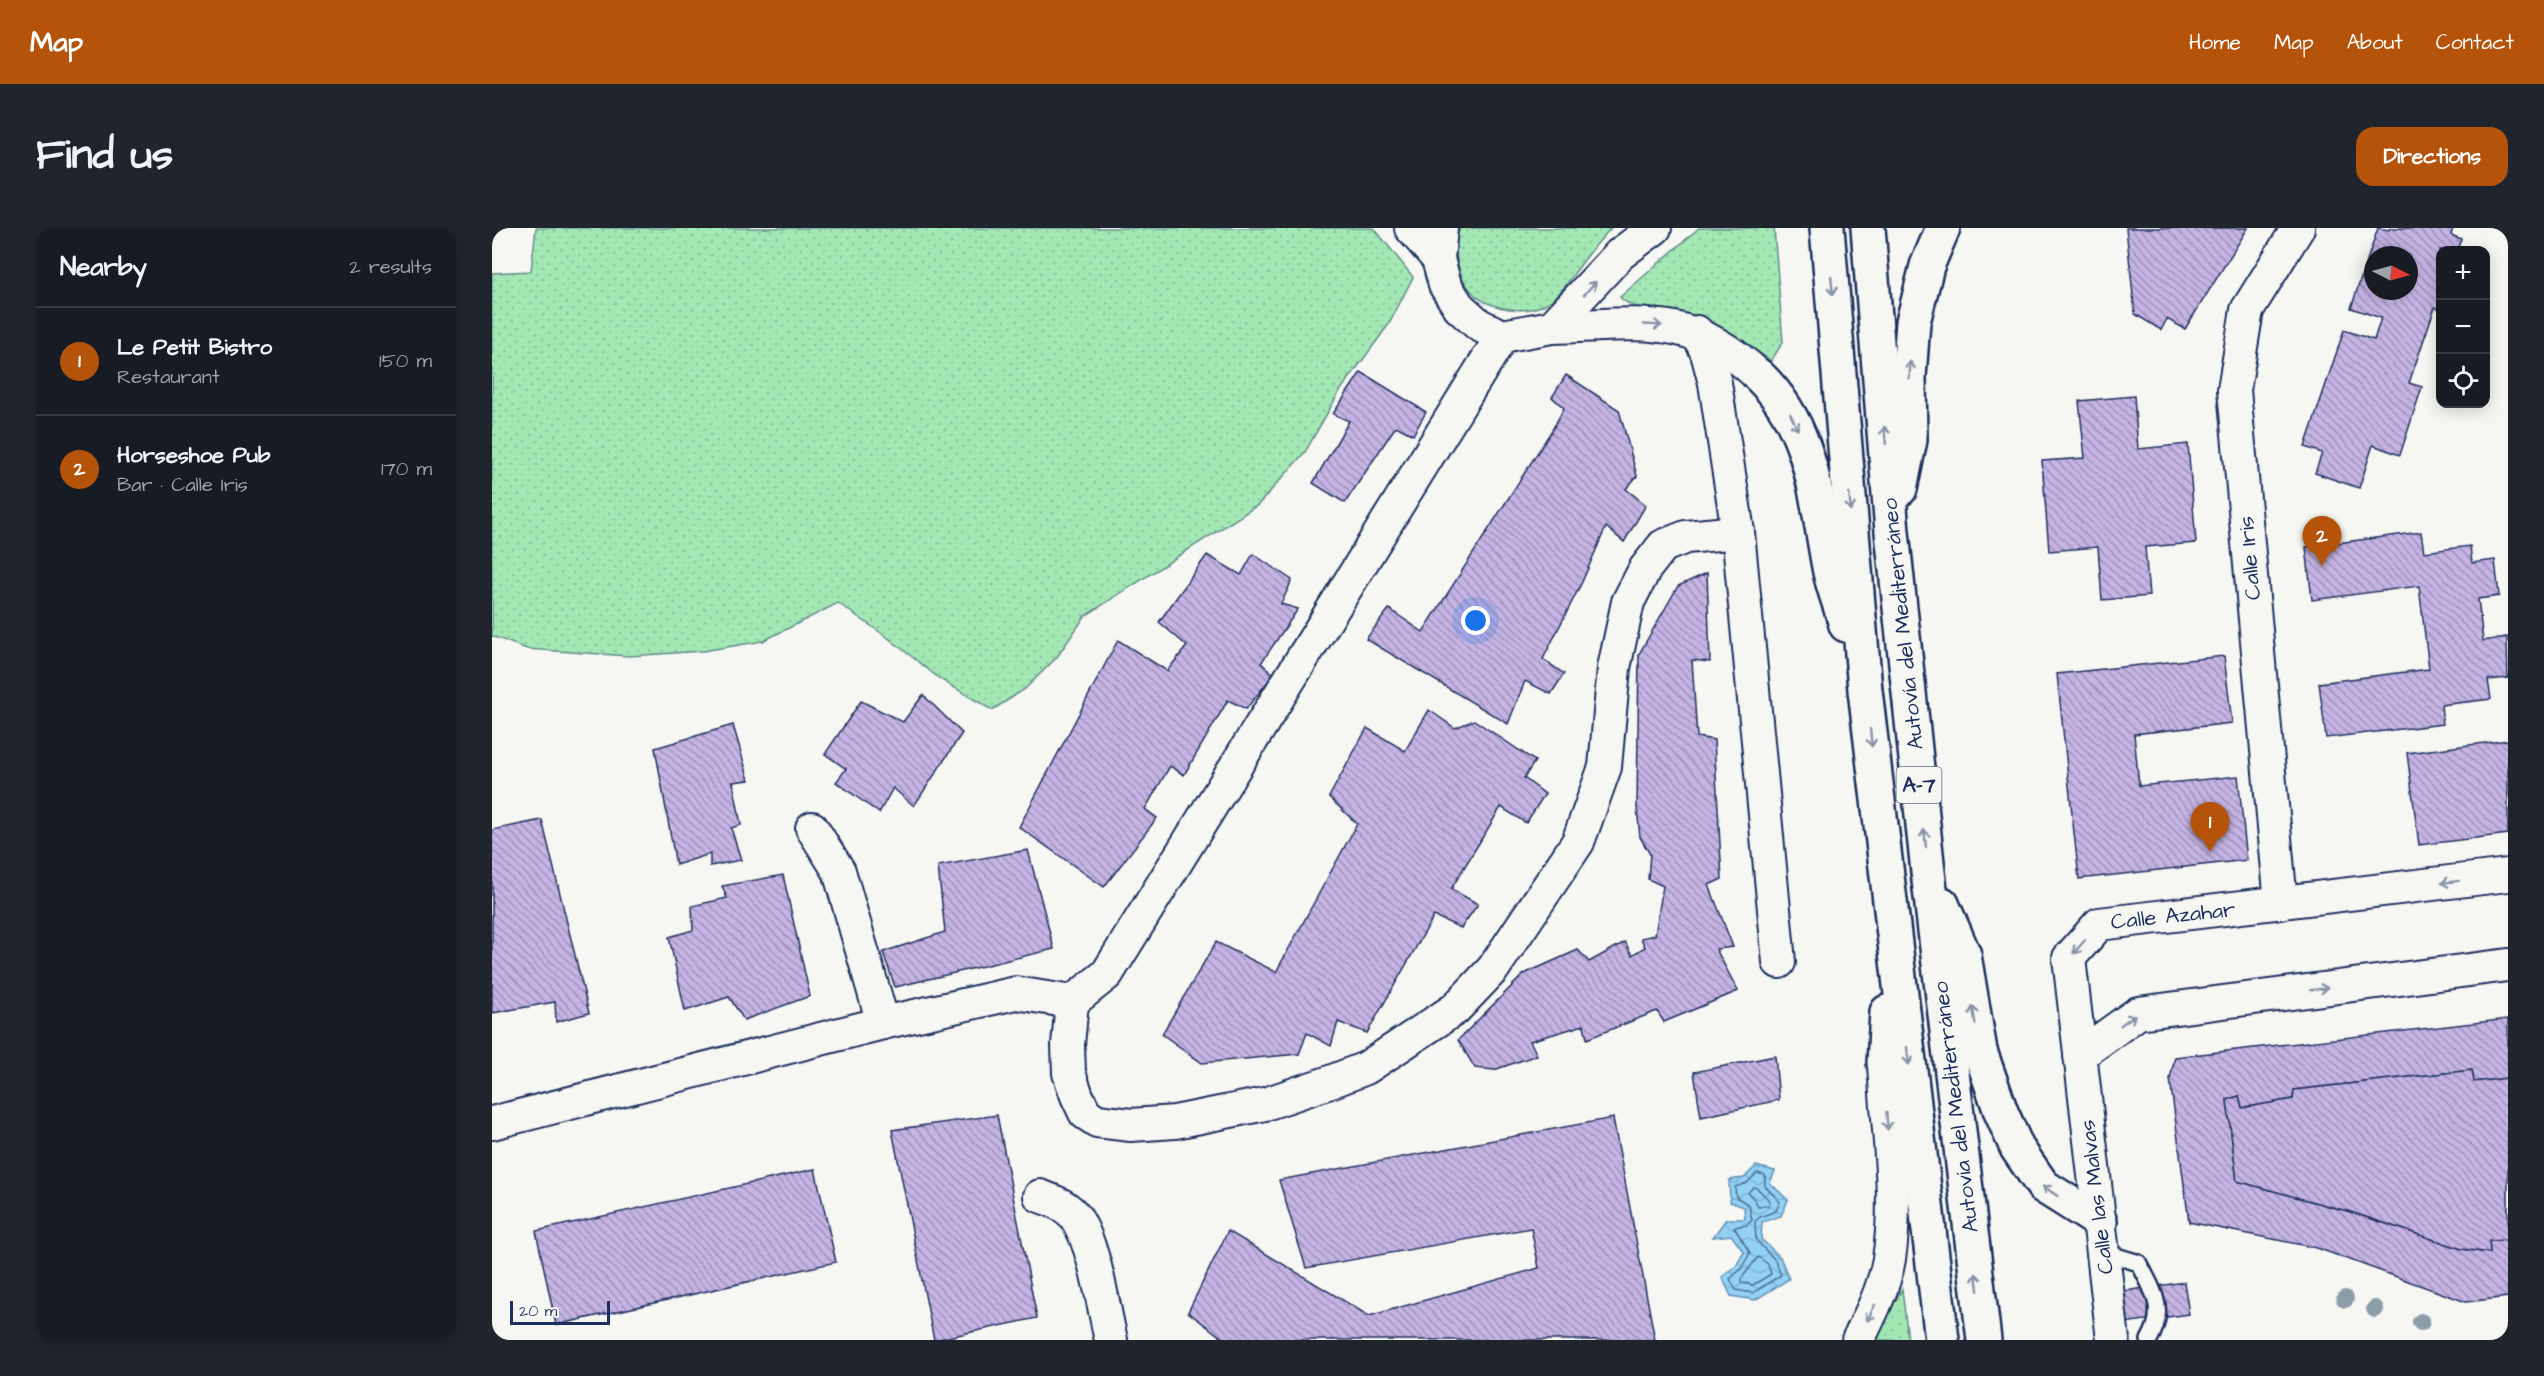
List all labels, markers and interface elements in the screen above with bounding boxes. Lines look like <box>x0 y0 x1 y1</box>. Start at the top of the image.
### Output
text: Map <box>30 23 83 62</box>
text: Home <box>2189 28 2241 57</box>
text: Map <box>2274 28 2314 57</box>
text: About <box>2347 28 2403 57</box>
text: Contact <box>2436 28 2514 57</box>
text: Find us <box>36 127 173 185</box>
button: Directions <box>2356 127 2508 186</box>
north arrow <box>2364 246 2418 300</box>
map controls <box>2436 246 2490 408</box>
button: + <box>2436 246 2490 300</box>
text: Nearby <box>60 249 147 285</box>
text: 2 results <box>349 253 432 281</box>
one-way arrow <box>1826 276 1837 296</box>
one-way arrow <box>1583 280 1597 295</box>
button: − <box>2436 300 2490 354</box>
one-way arrow <box>1642 319 1662 330</box>
text: Le Petit Bistro <box>117 332 272 363</box>
text: 1 <box>78 347 81 375</box>
text: 150 m <box>379 347 432 375</box>
button: locate <box>2436 354 2490 408</box>
one-way arrow <box>1905 361 1916 381</box>
text: Restaurant <box>117 363 220 391</box>
one-way arrow <box>1789 413 1800 431</box>
one-way arrow <box>1879 426 1890 446</box>
text: Horseshoe Pub <box>117 440 270 471</box>
text: 2 <box>74 455 85 483</box>
text: 170 m <box>381 455 432 483</box>
text: Bar · Calle Iris <box>117 471 248 499</box>
one-way arrow <box>1844 491 1855 511</box>
street label: Autovía del Mediterráneo <box>1874 496 1932 751</box>
street label: Calle Iris <box>2231 515 2269 601</box>
pin: 2 <box>2302 516 2342 566</box>
your location <box>1461 606 1490 635</box>
one-way arrow <box>1865 727 1876 747</box>
road number: A-7 <box>1896 767 1942 803</box>
pin: 1 <box>2190 802 2230 852</box>
one-way arrow <box>1919 829 1930 848</box>
one-way arrow <box>2441 877 2460 888</box>
street label: Calle Azahar <box>2109 894 2237 938</box>
one-way arrow <box>2072 939 2086 954</box>
street label: Autovía del Mediterráneo <box>1925 979 1987 1234</box>
one-way arrow <box>2308 984 2328 995</box>
one-way arrow <box>1969 1006 1980 1026</box>
one-way arrow <box>2119 1014 2135 1027</box>
one-way arrow <box>1902 1046 1913 1066</box>
one-way arrow <box>1882 1111 1893 1131</box>
street label: Calle las Malvas <box>2072 1118 2122 1276</box>
one-way arrow <box>2043 1185 2059 1197</box>
one-way arrow <box>1972 1272 1983 1292</box>
scale bar <box>510 1298 610 1326</box>
text: 20 m <box>519 1300 557 1322</box>
one-way arrow <box>1865 1303 1877 1321</box>

